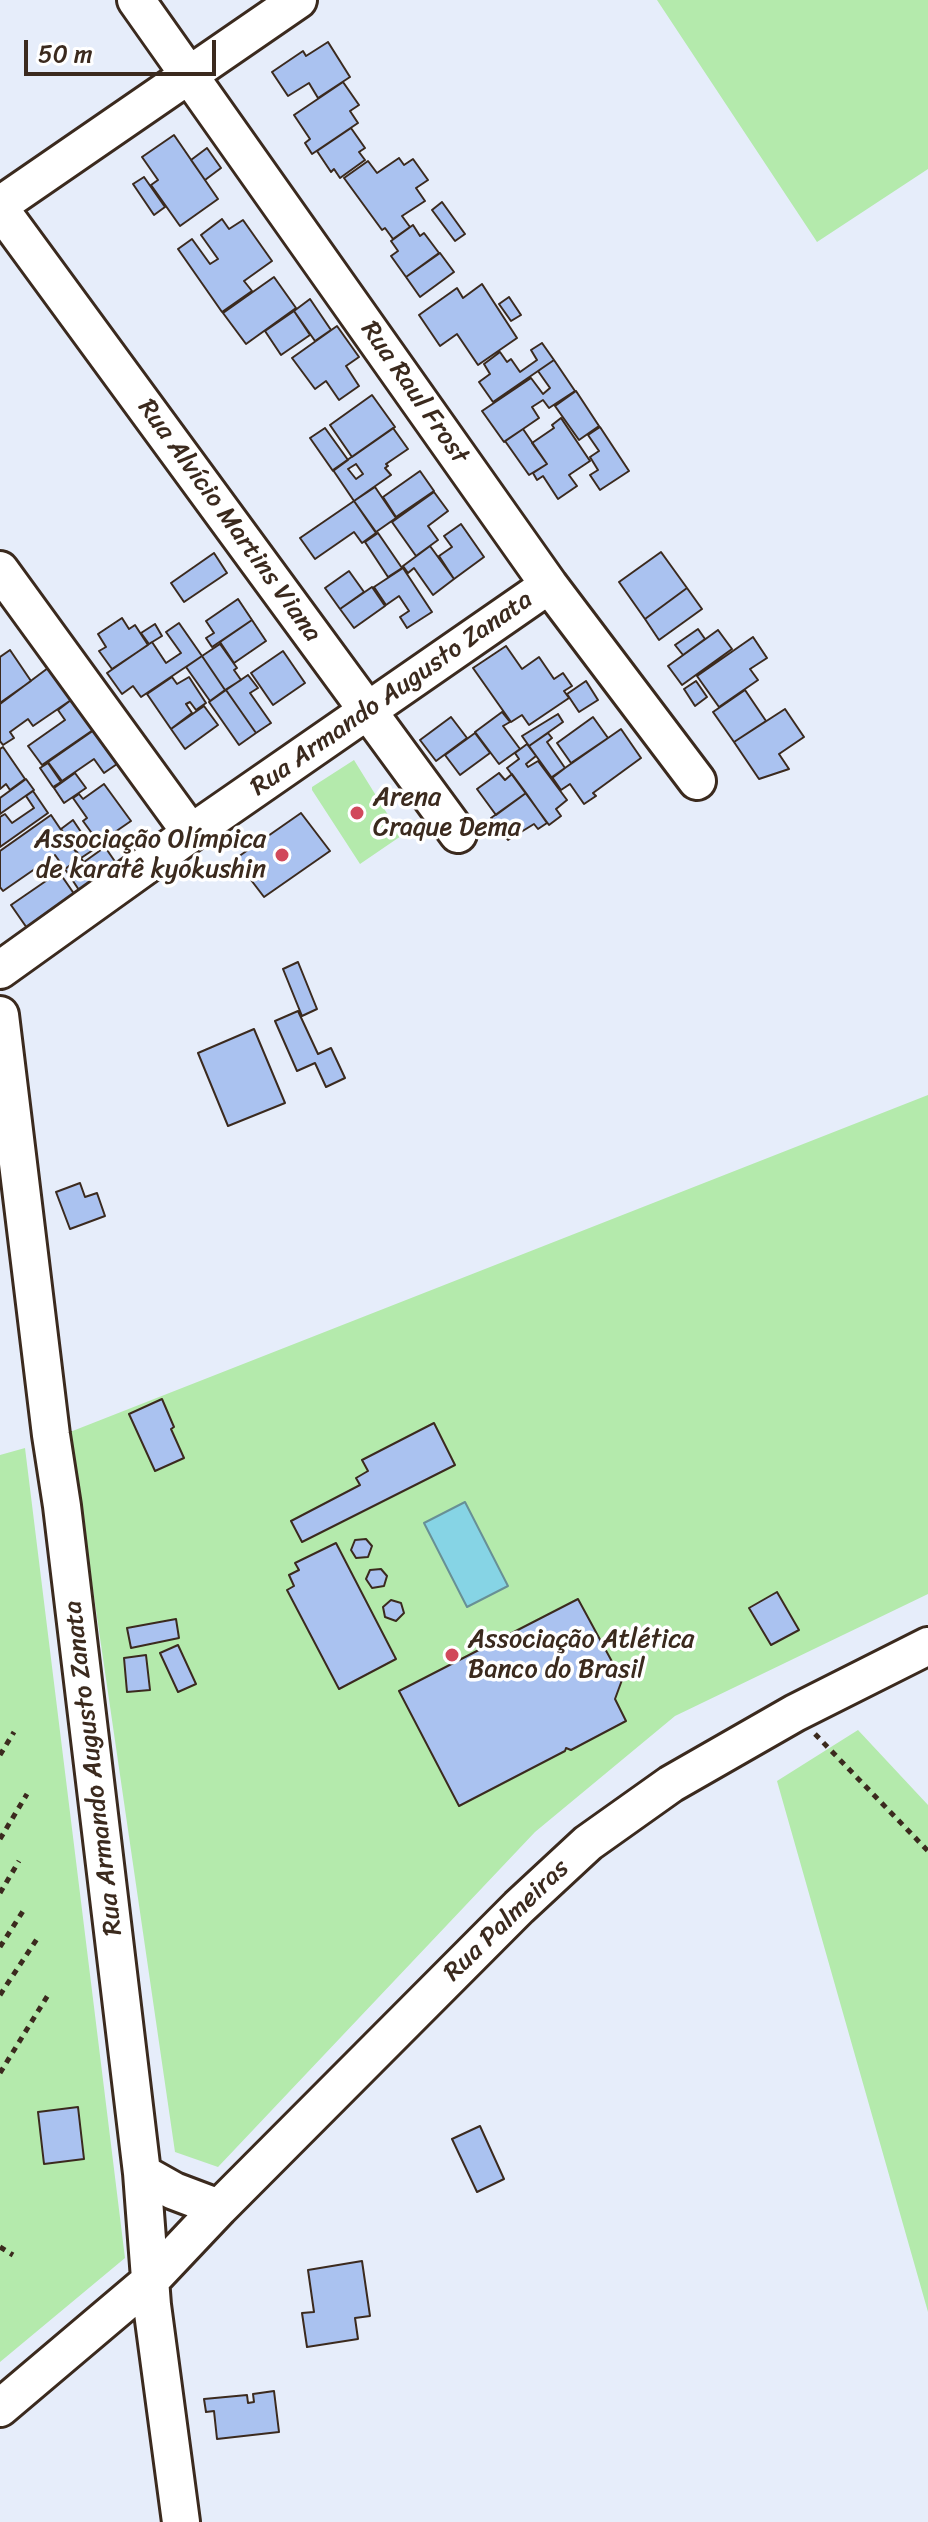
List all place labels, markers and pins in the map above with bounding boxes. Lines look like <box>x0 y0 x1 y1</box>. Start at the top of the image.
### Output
place label: Arena Craque Dema <box>373 782 521 844</box>
marker: Arena Craque Dema <box>348 804 366 822</box>
place label: Associação Olímpica de karatê kyokushin <box>34 824 266 886</box>
marker: Associação Olímpica de karatê kyokushin <box>273 846 291 864</box>
place label: Associação Atlética Banco do Brasil <box>468 1624 694 1686</box>
marker: Associação Atlética Banco do Brasil <box>443 1646 461 1664</box>

